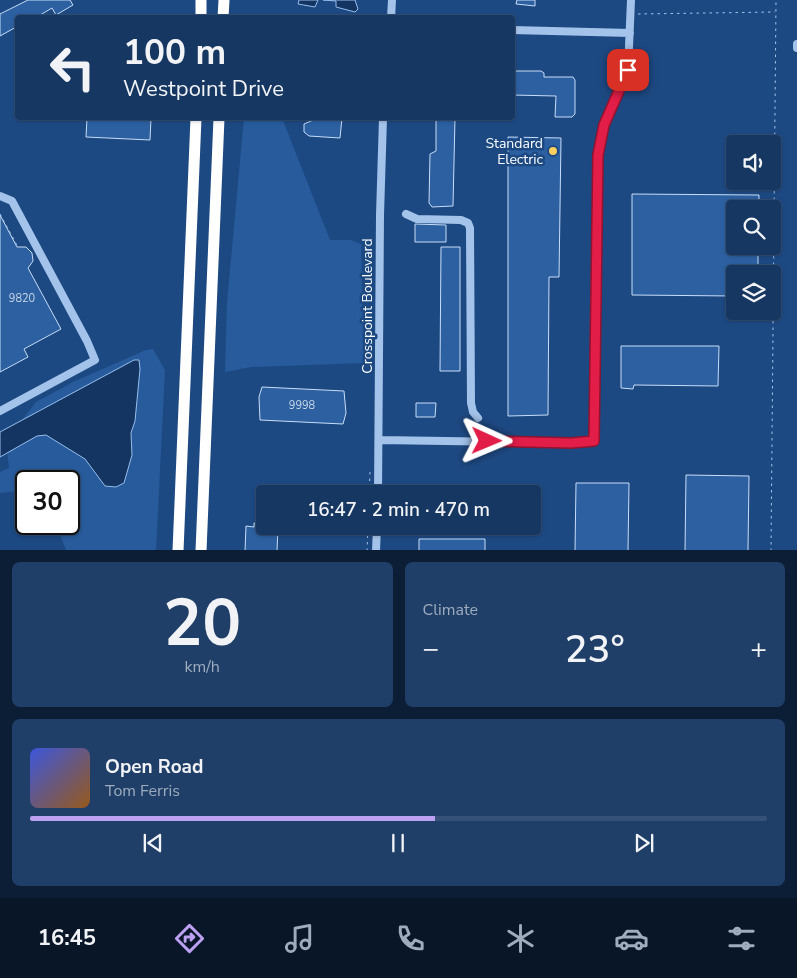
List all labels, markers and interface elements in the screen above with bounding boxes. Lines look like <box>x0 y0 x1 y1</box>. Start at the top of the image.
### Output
text: 100 m <box>123 29 226 76</box>
icon: left <box>40 35 105 100</box>
pin <box>607 49 649 91</box>
icon: arrive <box>614 56 642 84</box>
text: Westpoint Drive <box>123 74 284 104</box>
place label: Standard Electric <box>485 134 544 169</box>
map controls <box>726 135 781 320</box>
button: sound <box>726 135 781 190</box>
marker: Standard Electric <box>547 145 559 157</box>
button: search <box>726 200 781 255</box>
street label: Crosspoint Boulevard <box>358 238 377 374</box>
button: layers <box>726 265 781 320</box>
house number: 9820 <box>9 291 36 306</box>
house number: 9998 <box>289 398 316 413</box>
position arrow <box>460 414 512 466</box>
speed limit sign: 30 <box>15 470 80 535</box>
text: 16:47 · 2 min · 470 m <box>307 497 490 523</box>
text: 20 <box>163 579 241 668</box>
text: Climate <box>423 599 478 621</box>
text: 23° <box>565 624 625 675</box>
text: − <box>423 630 439 668</box>
text: + <box>750 630 767 668</box>
text: km/h <box>185 656 220 678</box>
text: Open Road <box>105 754 203 780</box>
text: Tom Ferris <box>105 780 180 802</box>
icon: previous <box>139 829 167 857</box>
icon: pause <box>384 829 412 857</box>
icon: next <box>630 829 658 857</box>
icon: directions <box>172 921 207 956</box>
icon: music <box>282 921 317 956</box>
icon: phone <box>393 921 428 956</box>
icon: climate <box>503 921 538 956</box>
icon: car <box>614 921 649 956</box>
icon: filters <box>724 921 759 956</box>
text: 16:45 <box>38 923 96 953</box>

